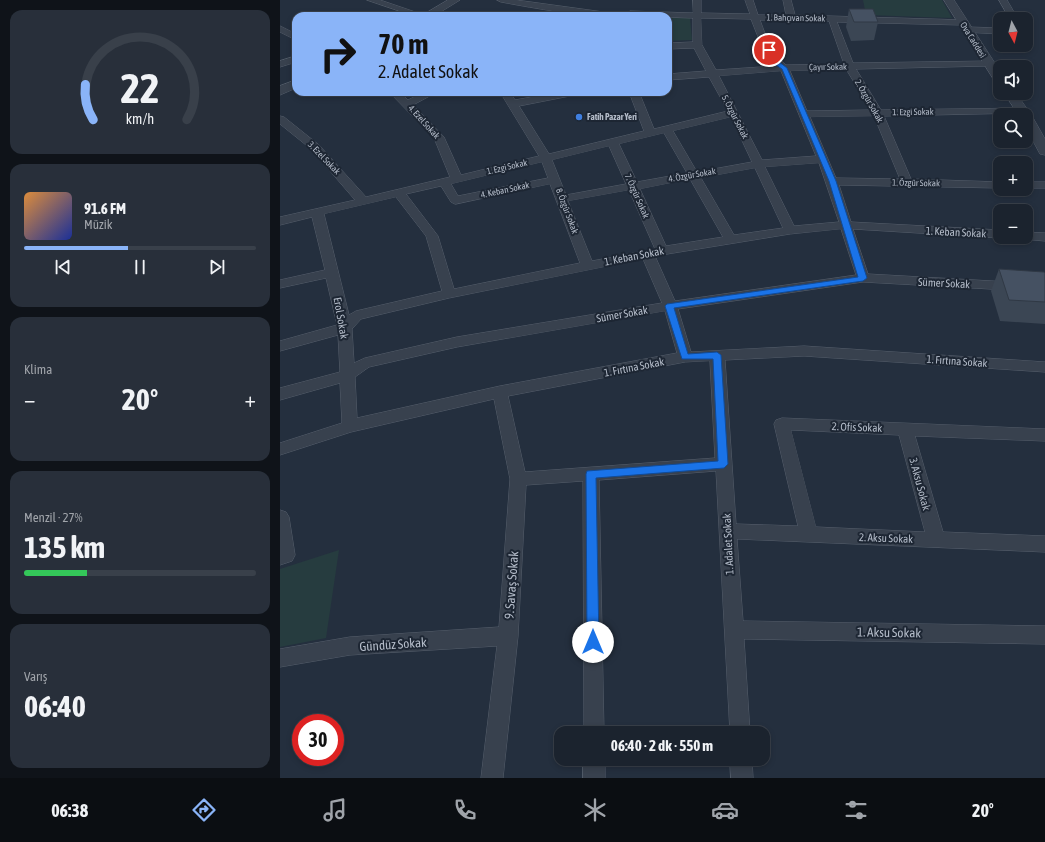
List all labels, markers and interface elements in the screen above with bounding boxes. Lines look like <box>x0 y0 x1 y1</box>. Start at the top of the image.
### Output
street label: 1. Bahçıvan Sokak <box>767 12 826 24</box>
north arrow <box>993 12 1033 52</box>
map controls <box>993 12 1033 244</box>
street label: Ova Caddesi <box>958 20 988 60</box>
icon: right <box>312 28 364 80</box>
text: 70 m <box>378 28 428 60</box>
pin <box>752 33 786 67</box>
icon: arrive <box>758 39 780 61</box>
button: sound <box>993 60 1033 100</box>
text: 2. Adalet Sokak <box>378 61 479 82</box>
street label: Çayır Sokak <box>809 62 847 72</box>
text: 22 <box>120 64 160 112</box>
street label: 2. Özgür Sokak <box>853 78 885 124</box>
street label: 5. Özgür Sokak <box>720 93 750 141</box>
street label: 4. Ezel Sokak <box>406 103 442 141</box>
street label: 1. Ezgi Sokak <box>892 107 934 117</box>
button: search <box>993 108 1033 148</box>
text: km/h <box>126 110 154 126</box>
marker: Fatih Pazar Yeri <box>574 112 584 122</box>
place label: Fatih Pazar Yeri <box>587 112 637 122</box>
street label: 3. Ezel Sokak <box>306 139 342 177</box>
button: + <box>993 156 1033 196</box>
street label: 1. Ezgi Sokak <box>486 157 528 177</box>
street label: 4. Özgür Sokak <box>668 166 716 184</box>
street label: 7. Özgür Sokak <box>623 172 651 220</box>
street label: 1. Özgür Sokak <box>892 178 940 188</box>
street label: 4. Keban Sokak <box>480 180 530 200</box>
street label: 8. Özgür Sokak <box>554 187 580 235</box>
text: 91.6 FM <box>84 200 126 217</box>
button: − <box>993 204 1033 244</box>
text: Müzik <box>84 217 112 232</box>
street label: 1. Keban Sokak <box>925 224 987 240</box>
street label: 1. Keban Sokak <box>603 244 665 268</box>
icon: previous <box>52 256 74 278</box>
icon: pause <box>129 256 151 278</box>
icon: next <box>206 256 228 278</box>
street label: Sümer Sokak <box>918 276 971 290</box>
street label: Erol Sokak <box>331 296 351 340</box>
street label: Sümer Sokak <box>595 304 649 324</box>
street label: 1. Fırtına Sokak <box>926 353 988 369</box>
street label: 1. Fırtına Sokak <box>603 355 665 379</box>
text: Klima <box>24 362 52 377</box>
text: 20° <box>122 382 158 416</box>
text: − <box>24 386 35 412</box>
text: + <box>245 386 256 412</box>
street label: 2. Ofis Sokak <box>832 420 883 434</box>
street label: 3. Aksu Sokak <box>907 456 933 512</box>
text: Menzil · 27% <box>24 510 83 525</box>
street label: 1. Adalet Sokak <box>720 513 736 575</box>
text: 135 km <box>24 530 105 564</box>
street label: 2. Aksu Sokak <box>859 531 913 545</box>
street label: 9. Savaş Sokak <box>502 550 521 620</box>
position arrow <box>572 621 614 663</box>
street label: 1. Aksu Sokak <box>857 624 921 641</box>
street label: Gündüz Sokak <box>359 635 427 654</box>
text: Varış <box>24 669 47 684</box>
text: 06:40 <box>24 689 86 723</box>
speed limit sign: 30 <box>292 714 344 766</box>
text: 06:40 · 2 dk · 550 m <box>611 737 713 754</box>
icon: directions <box>190 796 218 824</box>
icon: music <box>321 796 349 824</box>
icon: phone <box>451 796 479 824</box>
icon: climate <box>581 796 609 824</box>
icon: car <box>711 796 739 824</box>
icon: filters <box>842 796 870 824</box>
text: 06:38 <box>51 800 88 821</box>
text: 20° <box>972 800 994 821</box>

